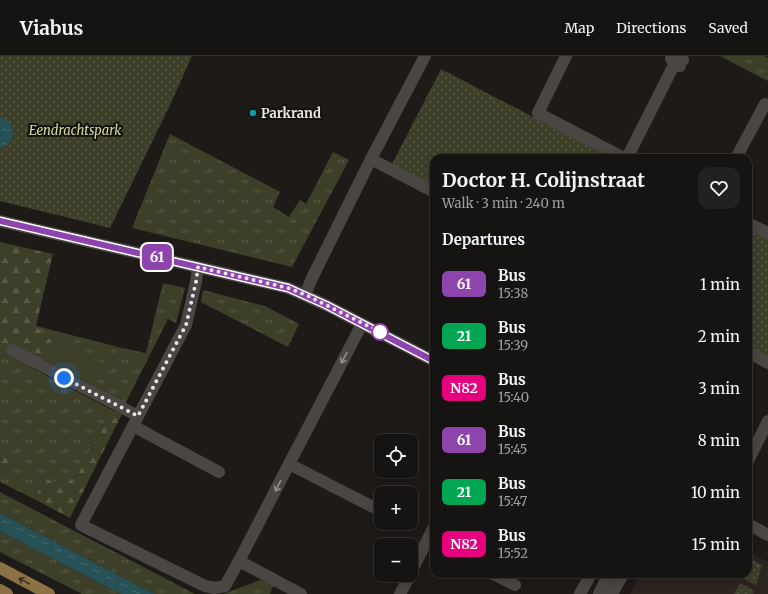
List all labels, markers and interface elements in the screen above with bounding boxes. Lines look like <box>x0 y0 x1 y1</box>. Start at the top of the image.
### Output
text: Viabus <box>20 16 83 40</box>
text: Map <box>564 19 594 37</box>
text: Directions <box>616 19 686 37</box>
text: Saved <box>708 19 748 37</box>
place label: Parkrand <box>261 105 321 122</box>
marker: Parkrand <box>248 108 258 118</box>
park label: Eendrachtspark <box>29 122 121 139</box>
button: heart <box>698 167 740 209</box>
text: Doctor H. Colijnstraat <box>442 168 645 192</box>
text: Walk · 3 min · 240 m <box>442 195 565 212</box>
text: Departures <box>442 230 525 249</box>
line badge: 61 <box>139 244 175 270</box>
text: 61 <box>150 248 164 266</box>
text: Bus <box>498 266 526 285</box>
text: 61 <box>457 275 471 293</box>
text: 1 min <box>700 275 740 294</box>
text: 15:38 <box>498 285 528 302</box>
text: Bus <box>498 318 526 337</box>
unlabelled marker <box>371 323 389 341</box>
text: 21 <box>457 327 471 345</box>
text: 2 min <box>698 327 740 346</box>
text: 15:39 <box>498 337 528 354</box>
one-way arrow <box>340 352 348 364</box>
your location <box>54 368 74 388</box>
text: Bus <box>498 370 526 389</box>
text: N82 <box>450 379 478 397</box>
text: 3 min <box>698 379 740 398</box>
text: 15:40 <box>498 389 529 406</box>
text: Bus <box>498 422 526 441</box>
text: 61 <box>457 431 471 449</box>
text: 8 min <box>698 431 740 450</box>
map controls <box>374 434 418 582</box>
button: locate <box>374 434 418 478</box>
text: 15:45 <box>498 441 527 458</box>
text: Bus <box>498 474 526 493</box>
one-way arrow <box>273 480 281 492</box>
text: 21 <box>457 483 471 501</box>
text: 10 min <box>691 483 740 502</box>
button: + <box>374 486 418 530</box>
text: 15:47 <box>498 493 527 510</box>
text: Bus <box>498 526 526 545</box>
text: N82 <box>450 535 478 553</box>
text: 15 min <box>692 535 740 554</box>
button: − <box>374 538 418 582</box>
text: 15:52 <box>498 545 528 562</box>
one-way arrow <box>19 577 31 584</box>

